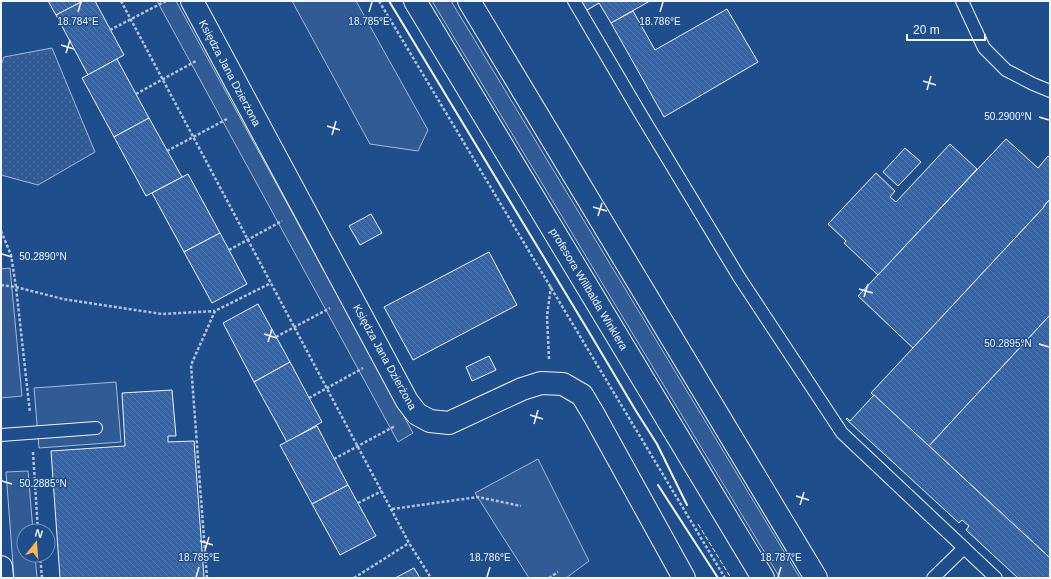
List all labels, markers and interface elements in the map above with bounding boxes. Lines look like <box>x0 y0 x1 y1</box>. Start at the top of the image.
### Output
text: 18.784°E <box>57 16 99 27</box>
text: 18.785°E <box>348 16 390 27</box>
text: 18.786°E <box>639 16 681 27</box>
scale bar <box>907 16 985 42</box>
street label: Księdza Jana Dzierżona <box>197 18 264 129</box>
text: 20 m <box>913 23 940 37</box>
text: 50.2900°N <box>984 111 1032 122</box>
street label: profesora Wilibalda Winklera <box>548 226 631 353</box>
text: 50.2890°N <box>19 251 67 262</box>
street label: Księdza Jana Dzierżona <box>351 302 419 413</box>
text: 50.2895°N <box>984 338 1032 349</box>
text: 50.2885°N <box>19 478 67 489</box>
north arrow <box>16 523 56 563</box>
text: N <box>33 527 45 540</box>
text: 18.785°E <box>178 552 220 563</box>
text: 18.786°E <box>469 552 511 563</box>
text: 18.787°E <box>760 552 802 563</box>

